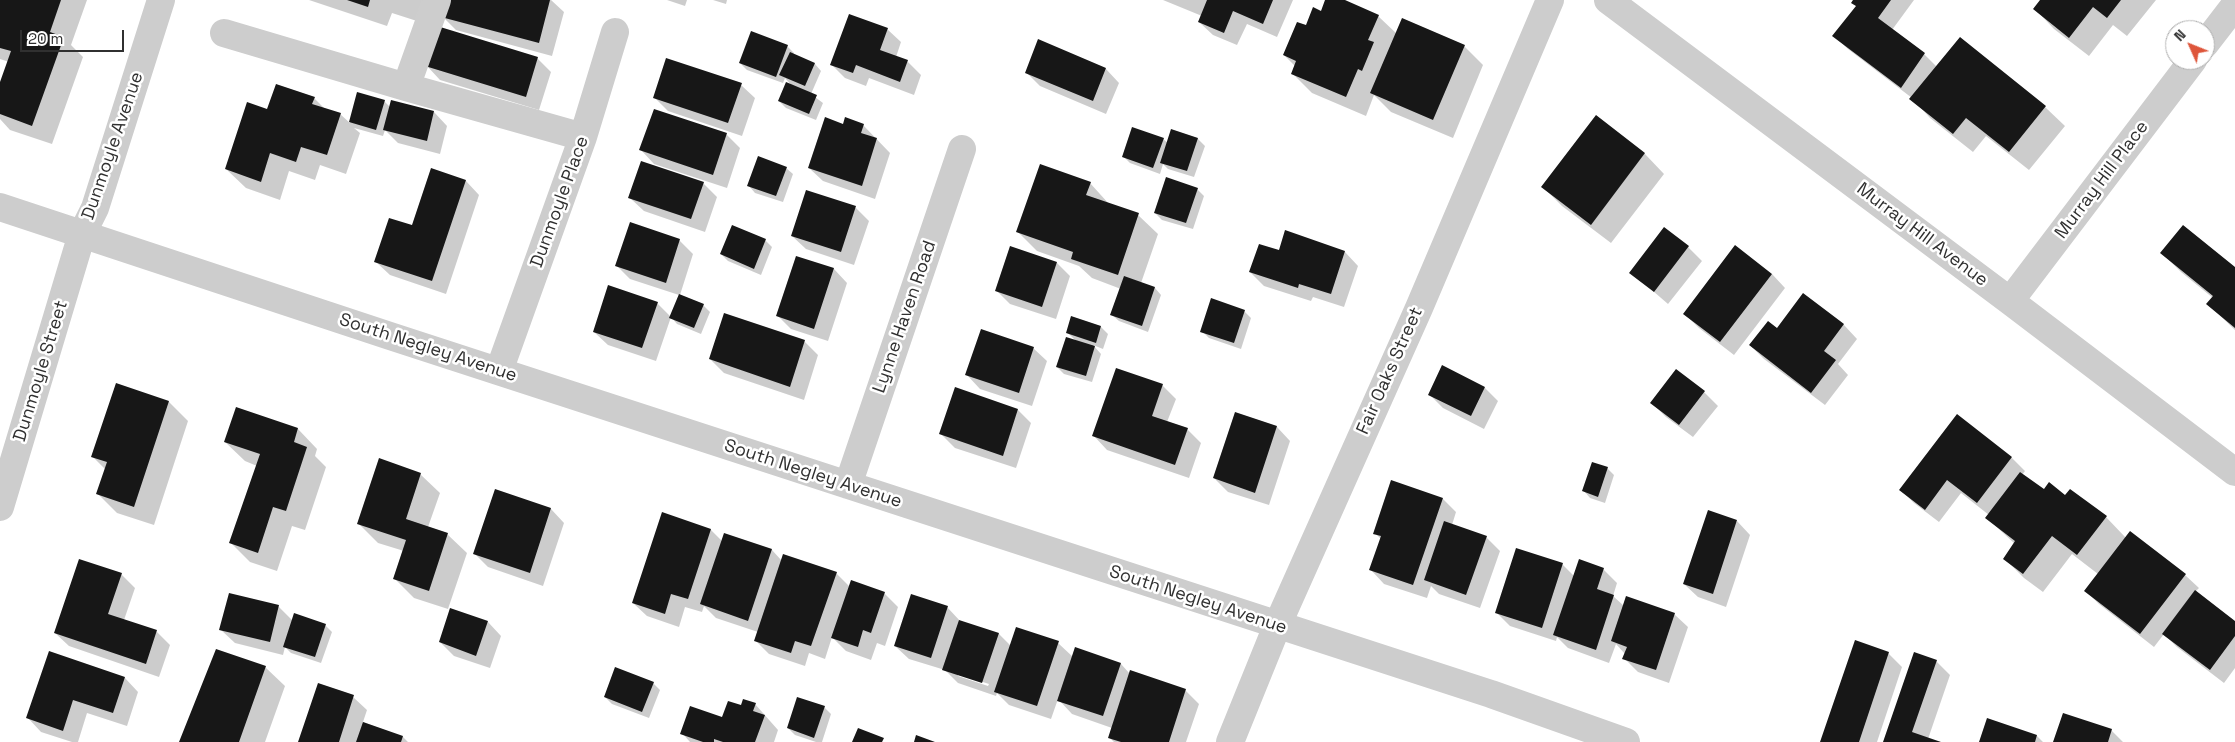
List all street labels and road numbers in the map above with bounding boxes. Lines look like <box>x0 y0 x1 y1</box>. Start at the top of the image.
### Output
street label: Dunmoyle Avenue <box>78 69 148 223</box>
street label: Murray Hill Place <box>2051 117 2153 243</box>
street label: Dunmoyle Place <box>526 133 594 271</box>
street label: Murray Hill Avenue <box>1852 179 1992 291</box>
street label: Lynne Haven Road <box>869 238 941 396</box>
street label: Dunmoyle Street <box>9 298 73 444</box>
street label: Fair Oaks Street <box>1352 304 1428 438</box>
street label: South Negley Avenue <box>336 309 520 387</box>
street label: South Negley Avenue <box>721 435 905 513</box>
street label: South Negley Avenue <box>1106 561 1290 639</box>

